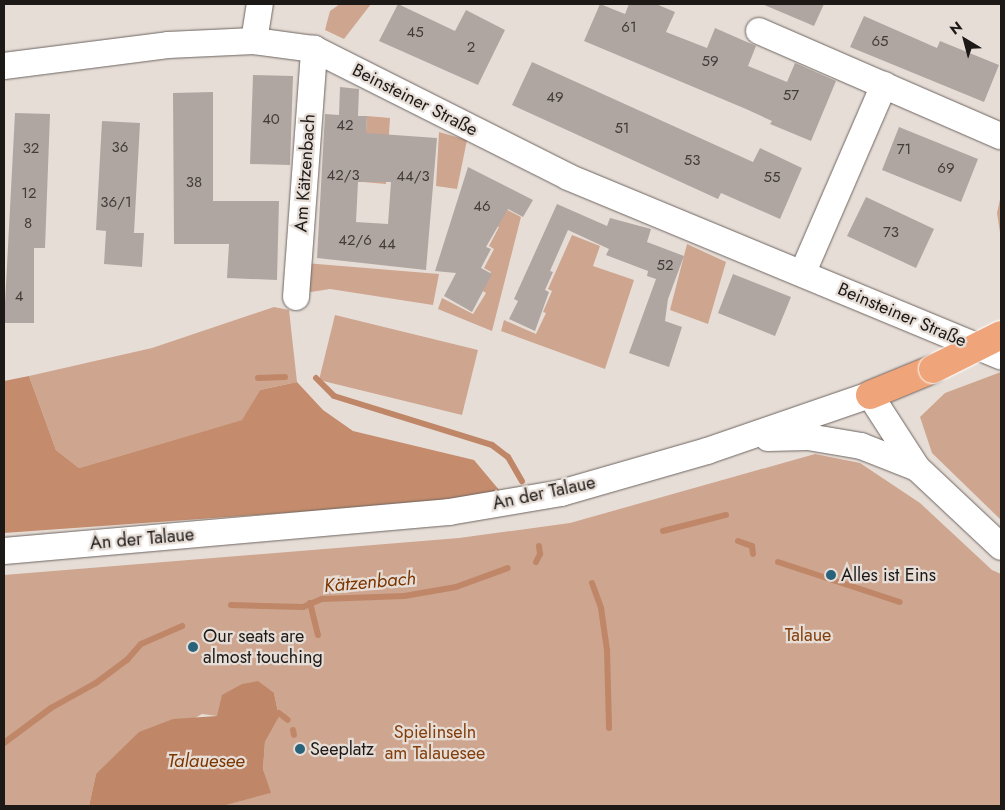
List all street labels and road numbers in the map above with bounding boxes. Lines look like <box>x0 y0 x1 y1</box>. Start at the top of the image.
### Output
street label: Beinsteiner Straße <box>349 59 481 141</box>
street label: Am Kätzenbach <box>290 113 320 233</box>
street label: Beinsteiner Straße <box>834 278 970 352</box>
street label: An der Talaue <box>491 472 597 514</box>
street label: An der Talaue <box>89 524 195 554</box>

